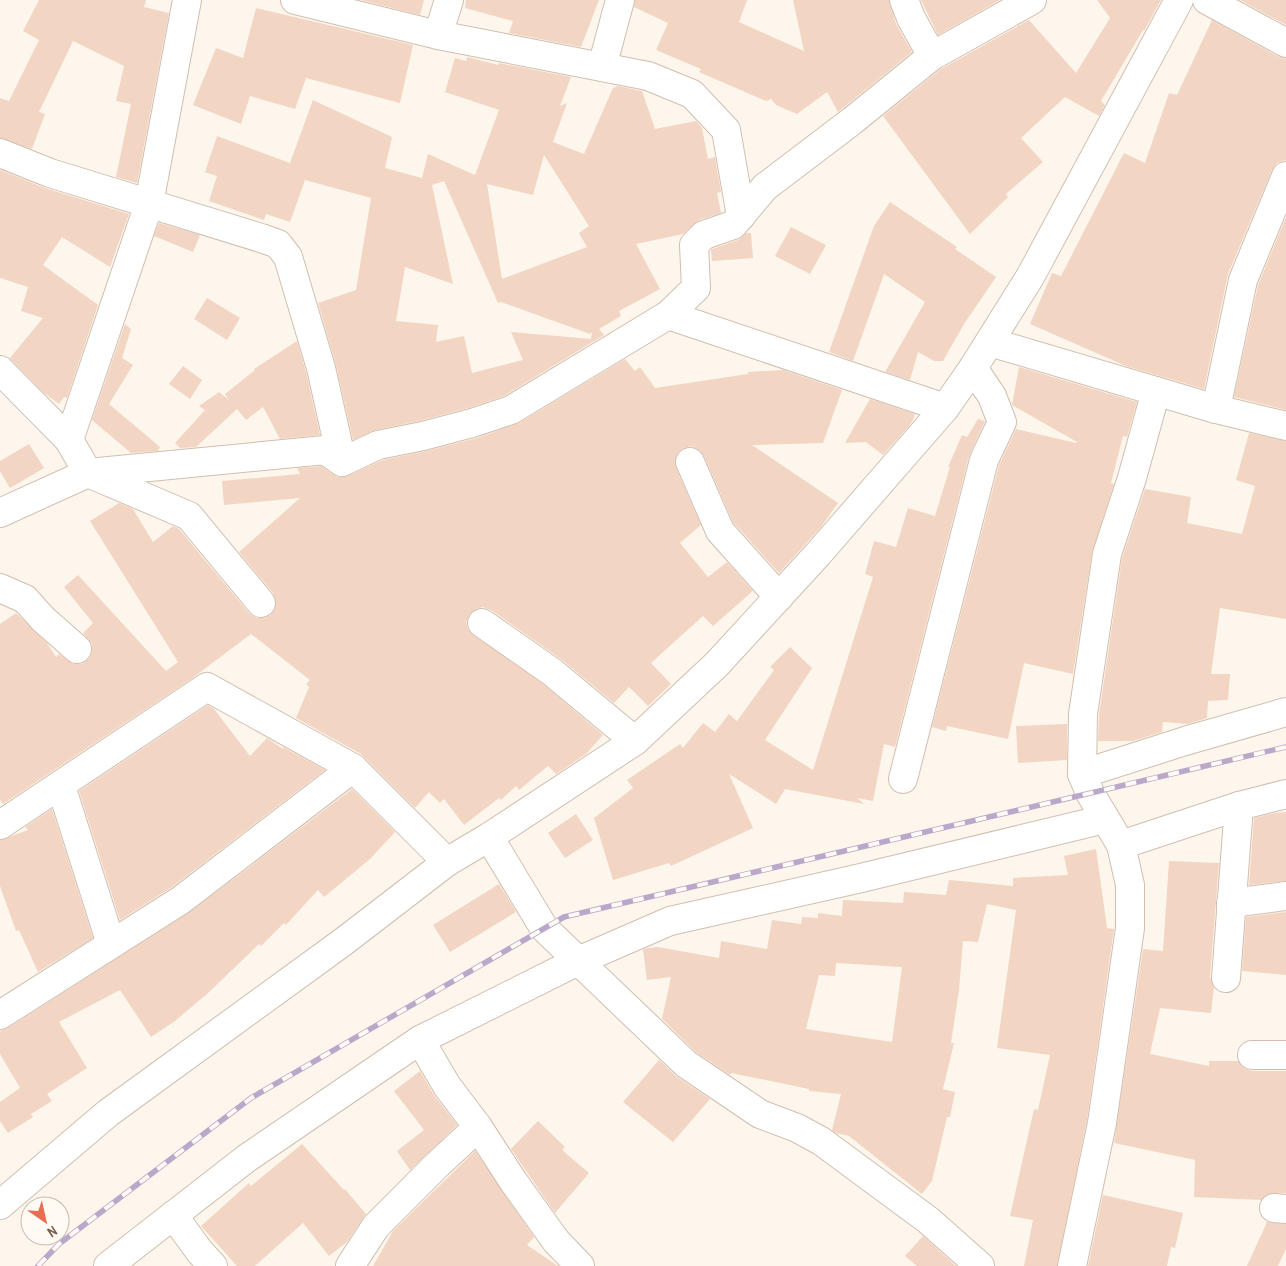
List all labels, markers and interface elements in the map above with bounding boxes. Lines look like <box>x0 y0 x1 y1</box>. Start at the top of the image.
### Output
north arrow <box>20 1196 70 1246</box>
text: N <box>44 1222 61 1242</box>

